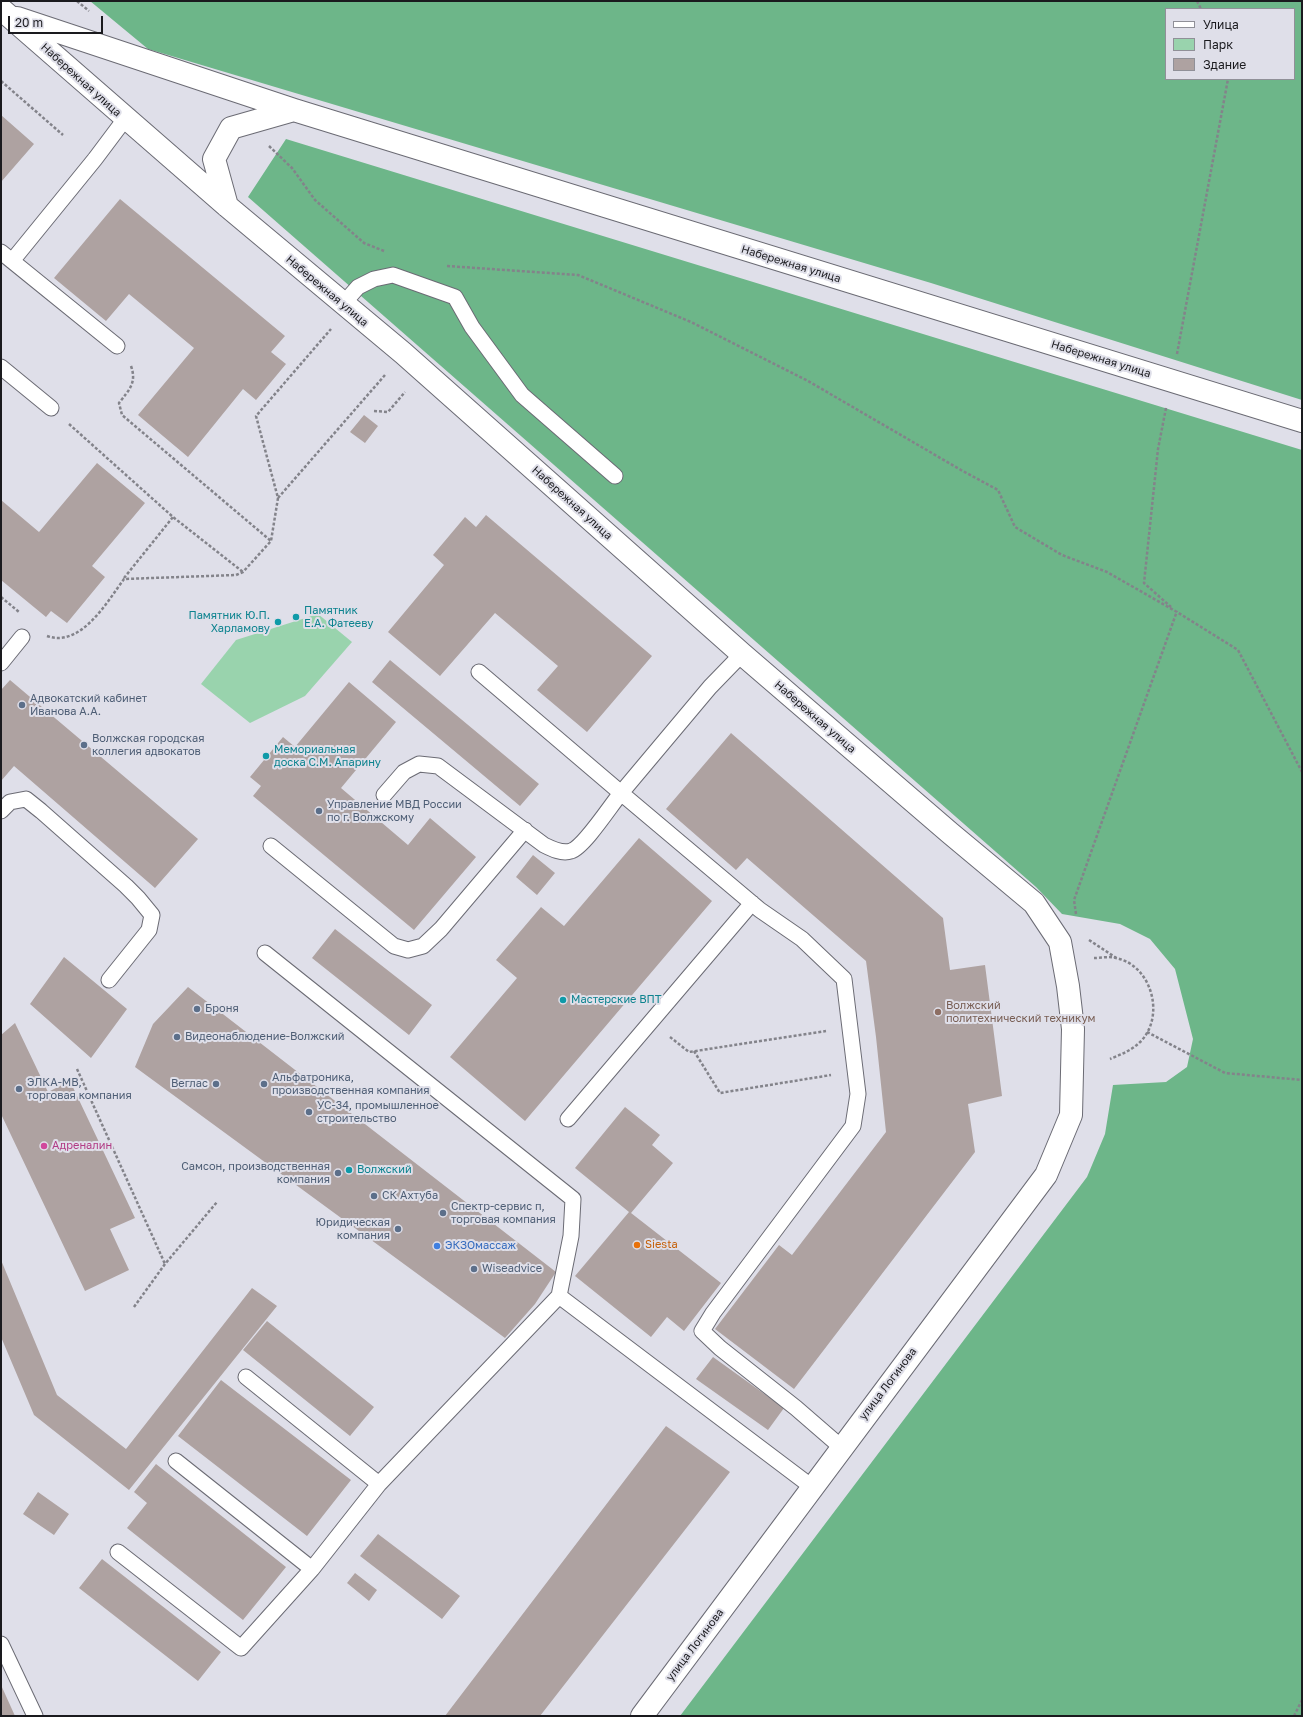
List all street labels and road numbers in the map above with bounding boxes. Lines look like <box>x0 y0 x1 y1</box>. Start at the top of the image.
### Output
street label: Набережная улица <box>38 41 124 119</box>
street label: Набережная улица <box>740 243 842 285</box>
street label: Набережная улица <box>283 253 371 329</box>
street label: Набережная улица <box>1050 338 1152 380</box>
street label: Набережная улица <box>529 464 615 542</box>
street label: Набережная улица <box>772 678 858 756</box>
street label: улица Логинова <box>857 1345 919 1423</box>
street label: улица Логинова <box>664 1606 726 1684</box>

